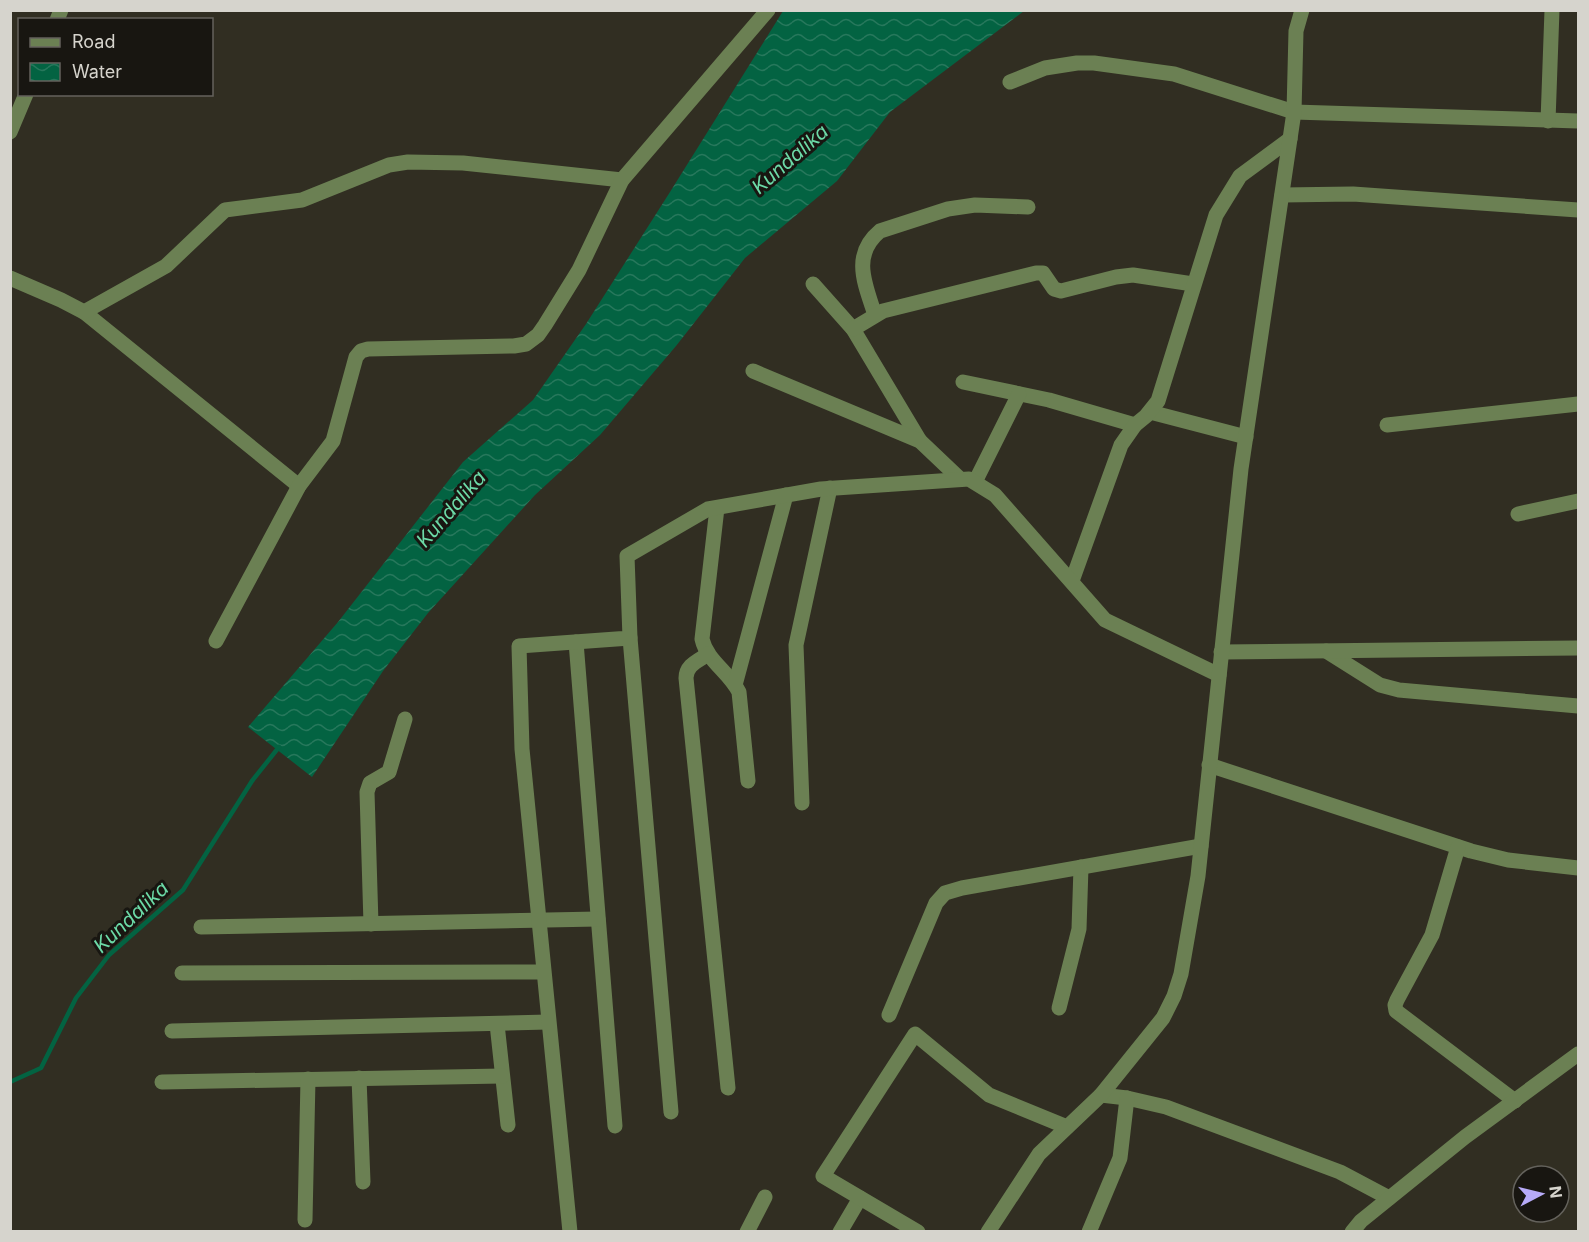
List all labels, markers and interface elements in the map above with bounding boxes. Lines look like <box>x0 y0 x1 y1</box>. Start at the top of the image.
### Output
legend <box>18 18 213 96</box>
text: Road <box>72 31 115 52</box>
text: Water <box>72 61 122 82</box>
water label: Kundalika <box>747 119 833 199</box>
water label: Kundalika <box>411 466 491 552</box>
water label: Kundalika <box>89 876 173 958</box>
north arrow <box>1511 1164 1571 1224</box>
text: N <box>1545 1185 1567 1199</box>

